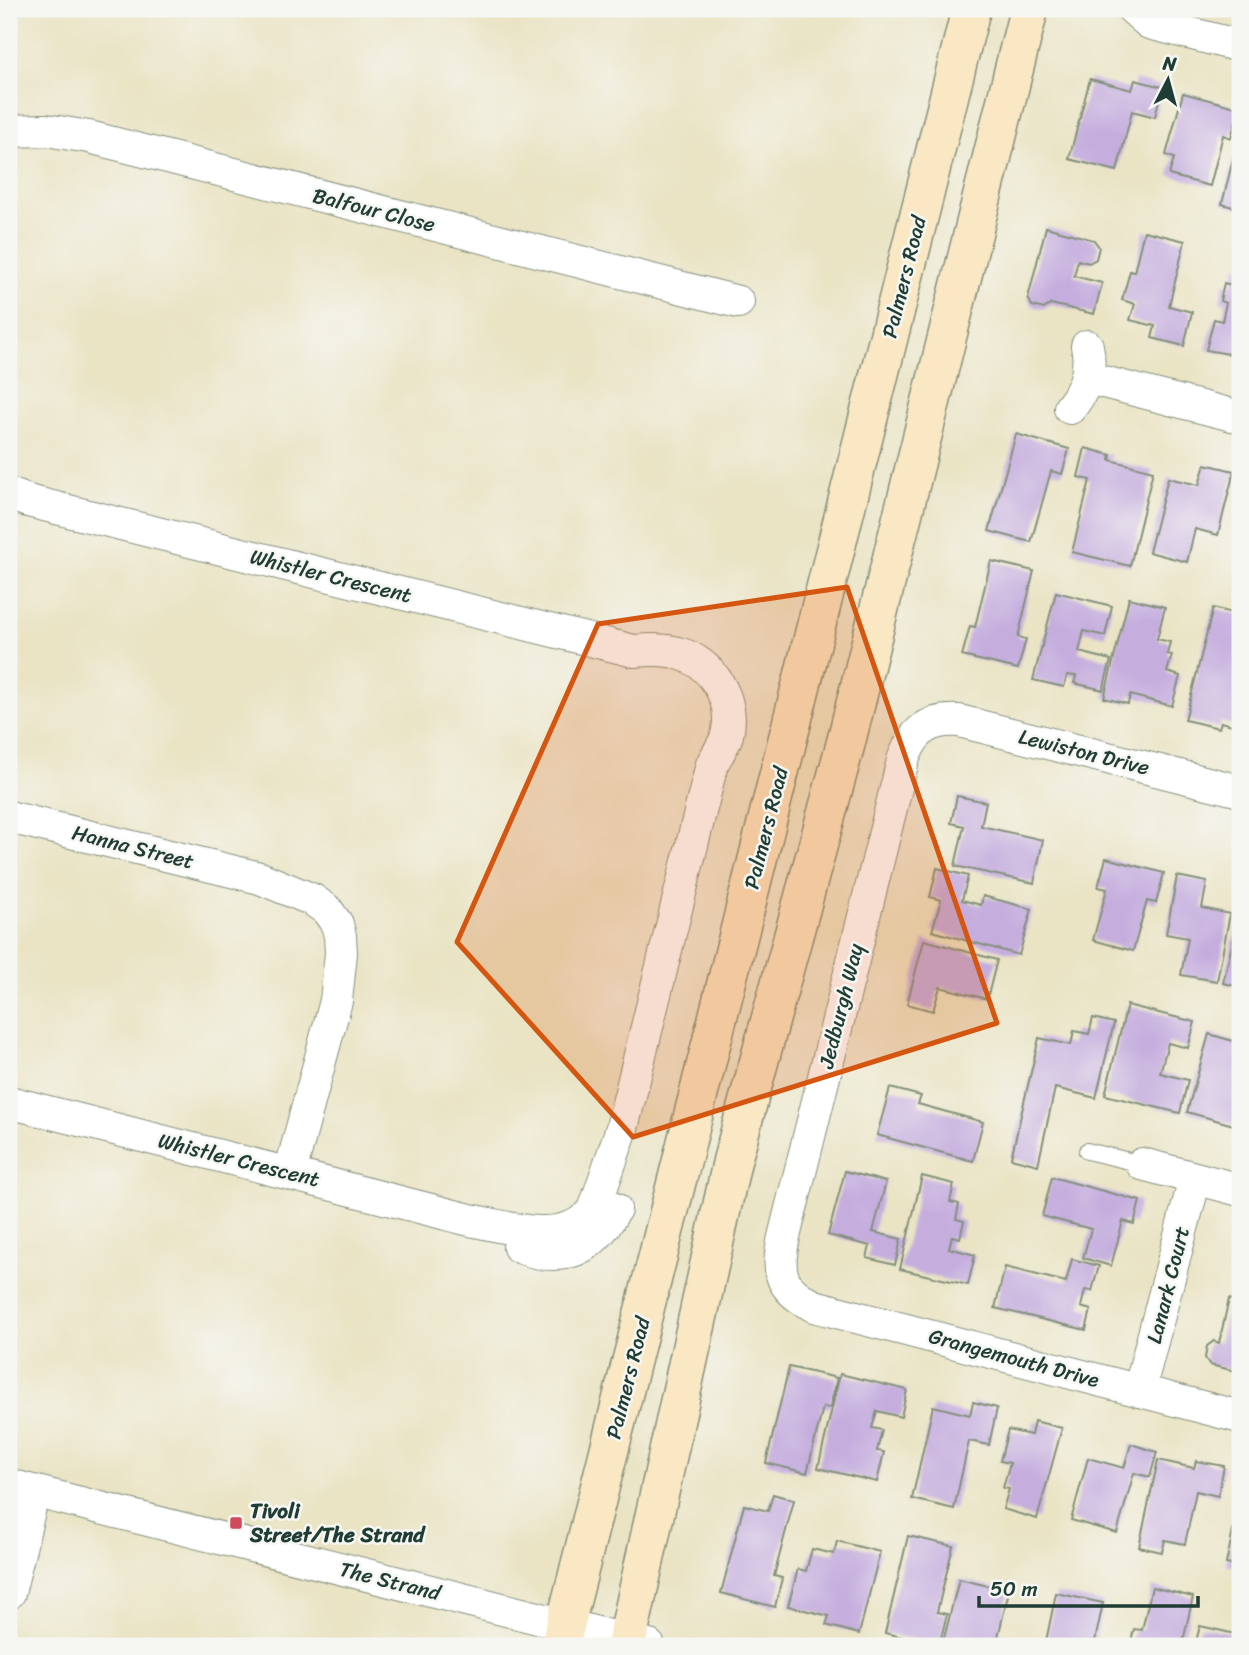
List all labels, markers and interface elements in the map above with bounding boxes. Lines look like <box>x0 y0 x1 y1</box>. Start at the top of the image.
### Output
north arrow <box>1134 46 1204 116</box>
text: N <box>1160 46 1179 81</box>
street label: Balfour Close <box>309 176 439 244</box>
street label: Palmers Road <box>870 210 938 342</box>
street label: Whistler Crescent <box>246 538 416 614</box>
street label: Lewiston Drive <box>1015 717 1154 787</box>
street label: Palmers Road <box>732 761 800 893</box>
street label: Hanna Street <box>68 814 198 880</box>
street label: Jedburgh Way <box>807 939 875 1073</box>
street label: Whistler Crescent <box>154 1122 324 1198</box>
street label: Lanark Court <box>1135 1222 1201 1348</box>
street label: Palmers Road <box>594 1311 662 1443</box>
street label: Grangemouth Drive <box>924 1317 1104 1399</box>
place label: Tivoli Street/The Strand <box>249 1492 426 1554</box>
marker: Tivoli Street/The Strand <box>228 1515 244 1531</box>
street label: The Strand <box>336 1550 446 1612</box>
scale bar <box>979 1564 1198 1608</box>
text: 50 m <box>990 1570 1038 1608</box>

